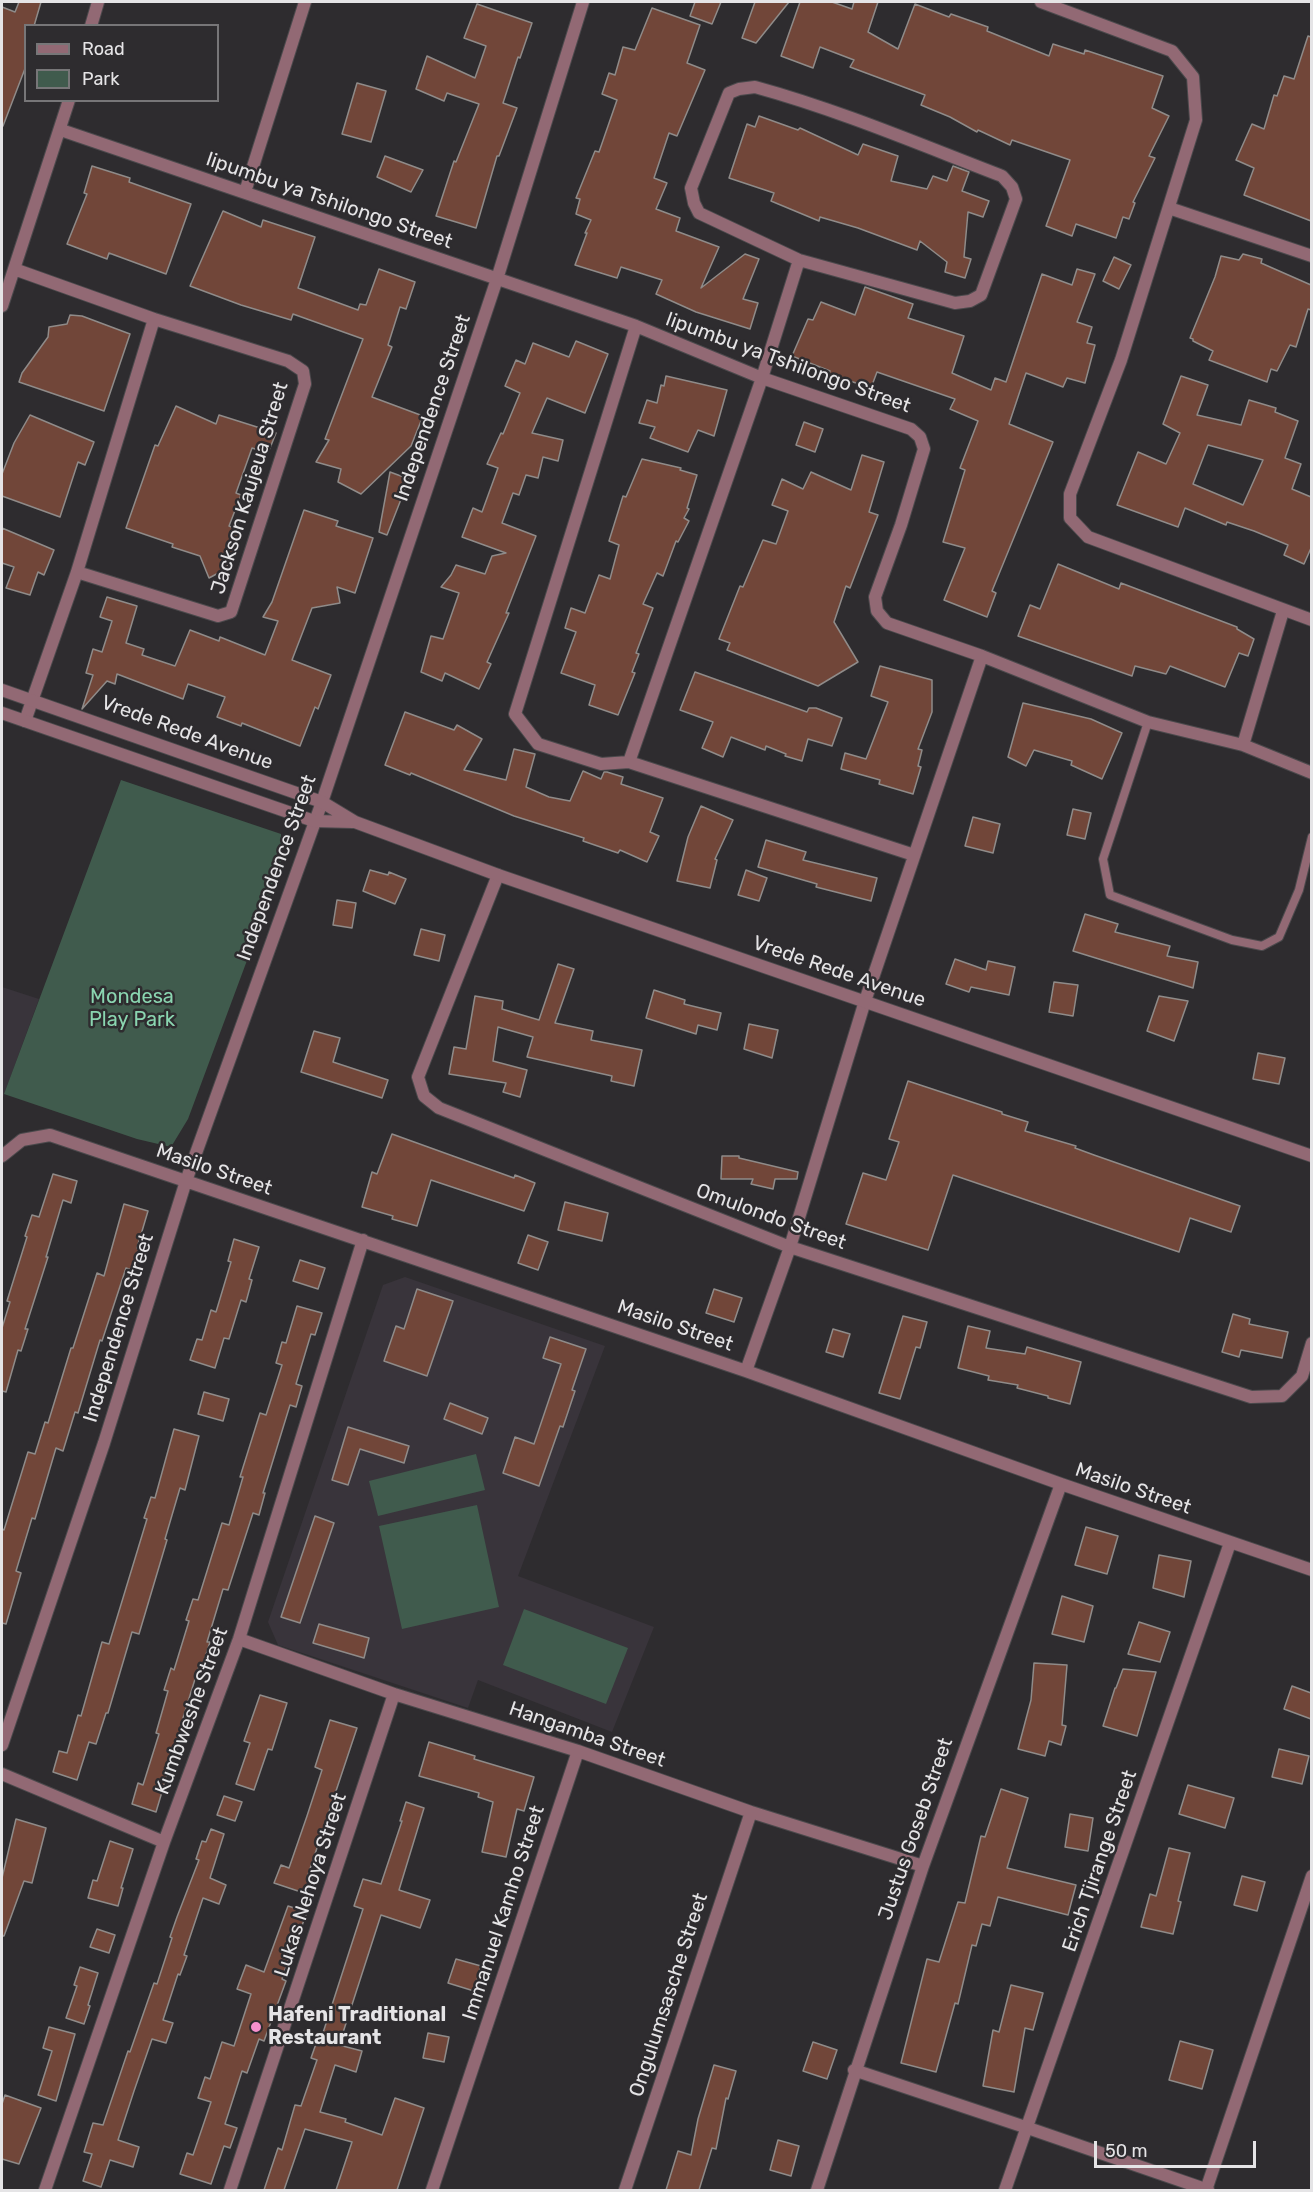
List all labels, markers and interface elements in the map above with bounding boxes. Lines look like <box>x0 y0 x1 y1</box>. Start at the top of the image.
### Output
legend <box>24 24 219 102</box>
text: Road <box>82 38 125 60</box>
text: Park <box>82 68 119 90</box>
street label: Iipumbu ya Tshilongo Street <box>203 147 455 255</box>
street label: Iipumbu ya Tshilongo Street <box>662 307 914 419</box>
street label: Independence Street <box>390 311 476 505</box>
street label: Jackson Kaujeua Street <box>206 379 294 597</box>
street label: Vrede Rede Avenue <box>98 691 276 775</box>
street label: Independence Street <box>232 772 322 964</box>
street label: Vrede Rede Avenue <box>749 931 929 1013</box>
park label: Mondesa Play Park <box>89 985 175 1032</box>
street label: Masilo Street <box>153 1139 275 1201</box>
street label: Omulondo Street <box>693 1179 849 1255</box>
street label: Independence Street <box>79 1231 159 1425</box>
street label: Masilo Street <box>614 1295 736 1357</box>
street label: Masilo Street <box>1072 1458 1194 1520</box>
street label: Kumbweshe Street <box>151 1624 233 1798</box>
street label: Hangamba Street <box>506 1697 668 1773</box>
street label: Justus Goseb Street <box>874 1735 958 1923</box>
street label: Erich Tjirange Street <box>1058 1767 1142 1955</box>
street label: Lukas Nehoya Street <box>270 1790 352 1980</box>
street label: Immanuel Kamho Street <box>458 1803 550 2023</box>
street label: Ongulumsasche Street <box>625 1890 713 2100</box>
place label: Hafeni Traditional Restaurant <box>268 2003 446 2050</box>
marker: Hafeni Traditional Restaurant <box>249 2020 263 2034</box>
scale bar <box>1097 2129 1259 2167</box>
text: 50 m <box>1105 2140 1148 2162</box>

